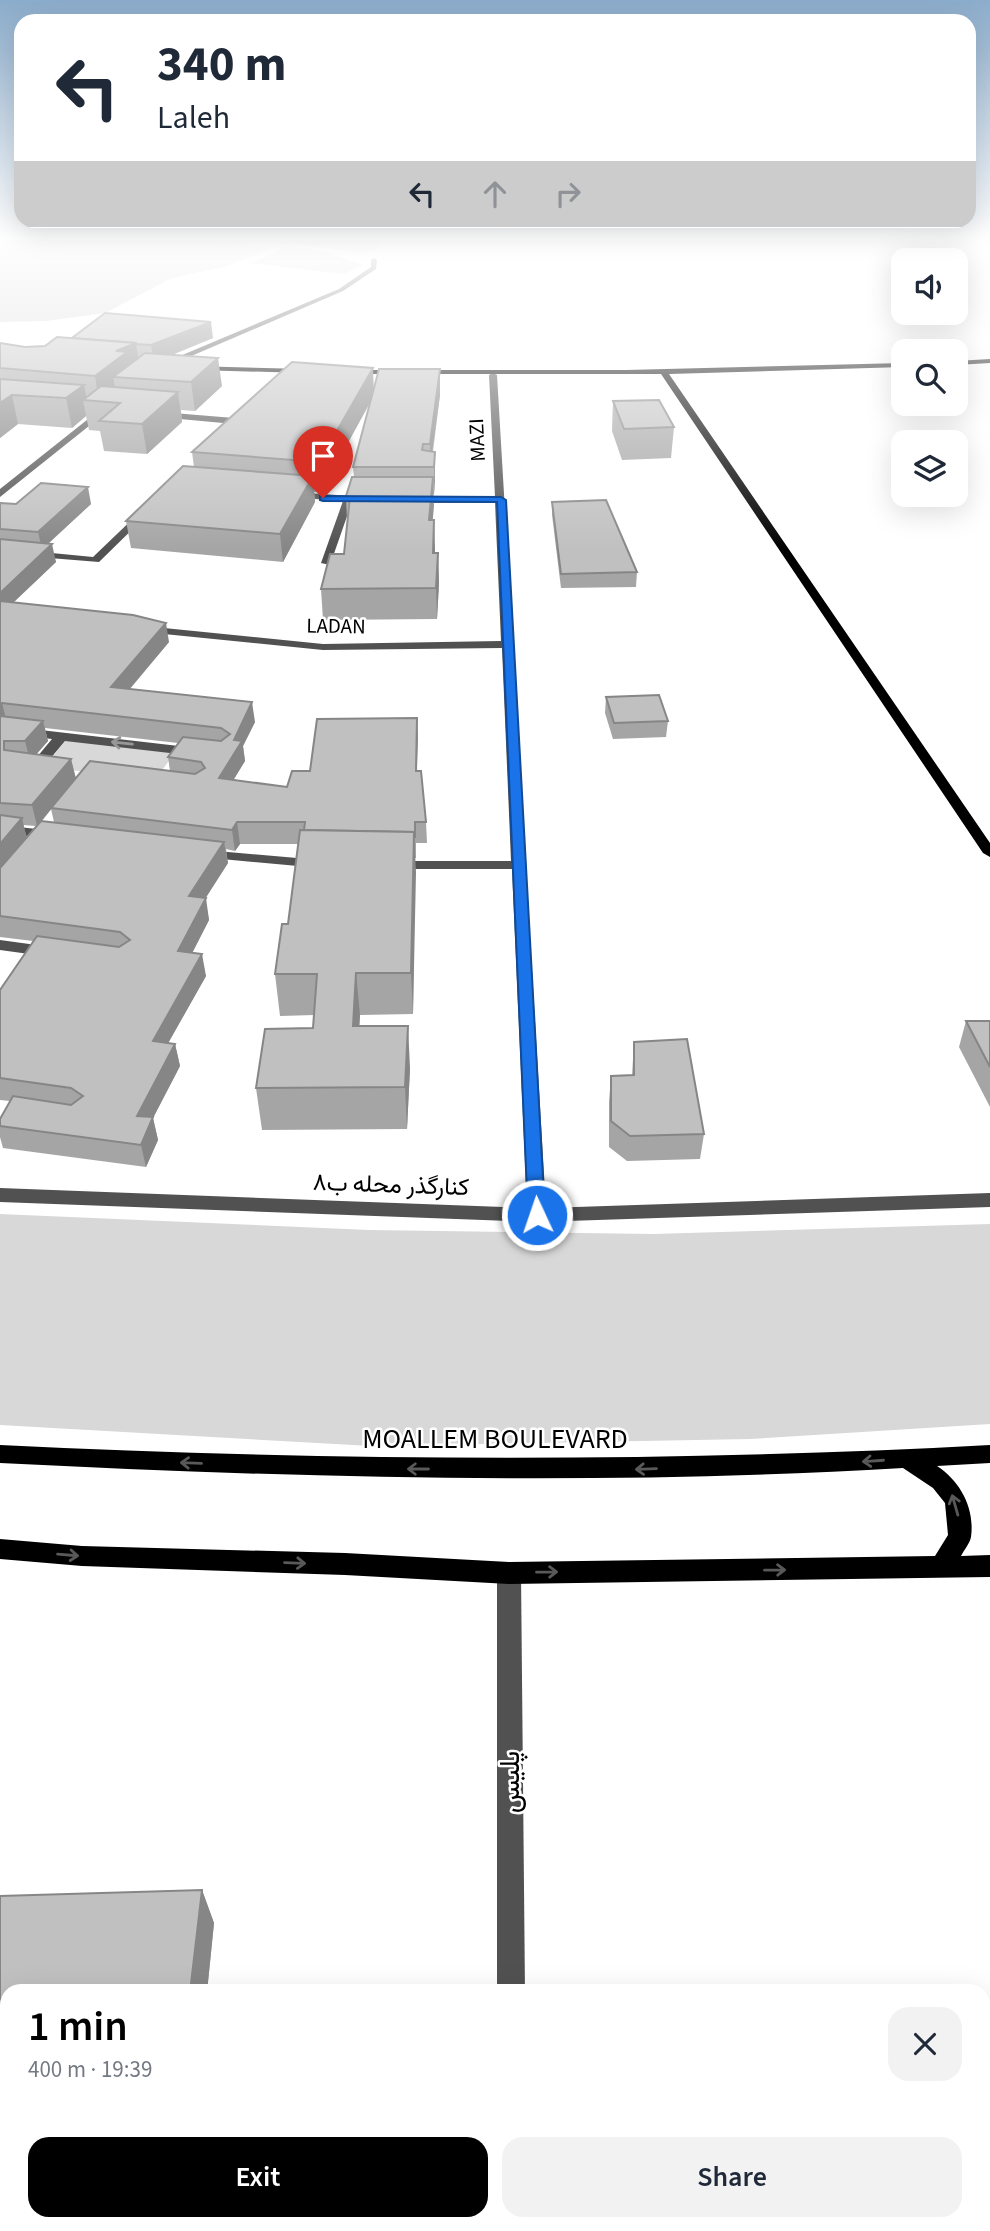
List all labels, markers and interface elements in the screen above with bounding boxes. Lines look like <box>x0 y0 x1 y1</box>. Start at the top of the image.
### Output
text: 340 m <box>157 30 286 100</box>
icon: left <box>42 42 133 133</box>
text: Laleh <box>157 95 230 141</box>
icon: left <box>403 175 441 213</box>
icon: ahead <box>476 175 514 213</box>
icon: right <box>549 175 587 213</box>
map controls <box>891 248 968 507</box>
button: sound <box>891 248 968 325</box>
button: search <box>891 339 968 416</box>
street label: MAZI <box>461 418 493 462</box>
pin <box>293 426 353 498</box>
button: layers <box>891 430 968 507</box>
icon: arrive <box>304 437 342 475</box>
street label: LADAN <box>306 610 366 642</box>
one-way arrow <box>111 736 134 749</box>
street label: کنارگذر محله ب۸ <box>312 1165 470 1205</box>
position arrow <box>500 1178 574 1252</box>
street label: MOALLEM BOULEVARD <box>362 1419 628 1459</box>
one-way arrow <box>862 1455 885 1468</box>
one-way arrow <box>180 1457 203 1470</box>
one-way arrow <box>634 1462 657 1476</box>
one-way arrow <box>407 1463 430 1476</box>
one-way arrow <box>947 1495 960 1517</box>
one-way arrow <box>56 1549 79 1562</box>
one-way arrow <box>284 1556 307 1569</box>
one-way arrow <box>763 1563 786 1576</box>
one-way arrow <box>535 1565 558 1579</box>
street label: پلیس <box>490 1751 530 1813</box>
text: 1 min <box>28 1997 128 2057</box>
button: close <box>888 2007 962 2081</box>
text: 400 m · 19:39 <box>28 2053 152 2086</box>
button: Exit <box>28 2137 488 2217</box>
button: Share <box>502 2137 962 2217</box>

